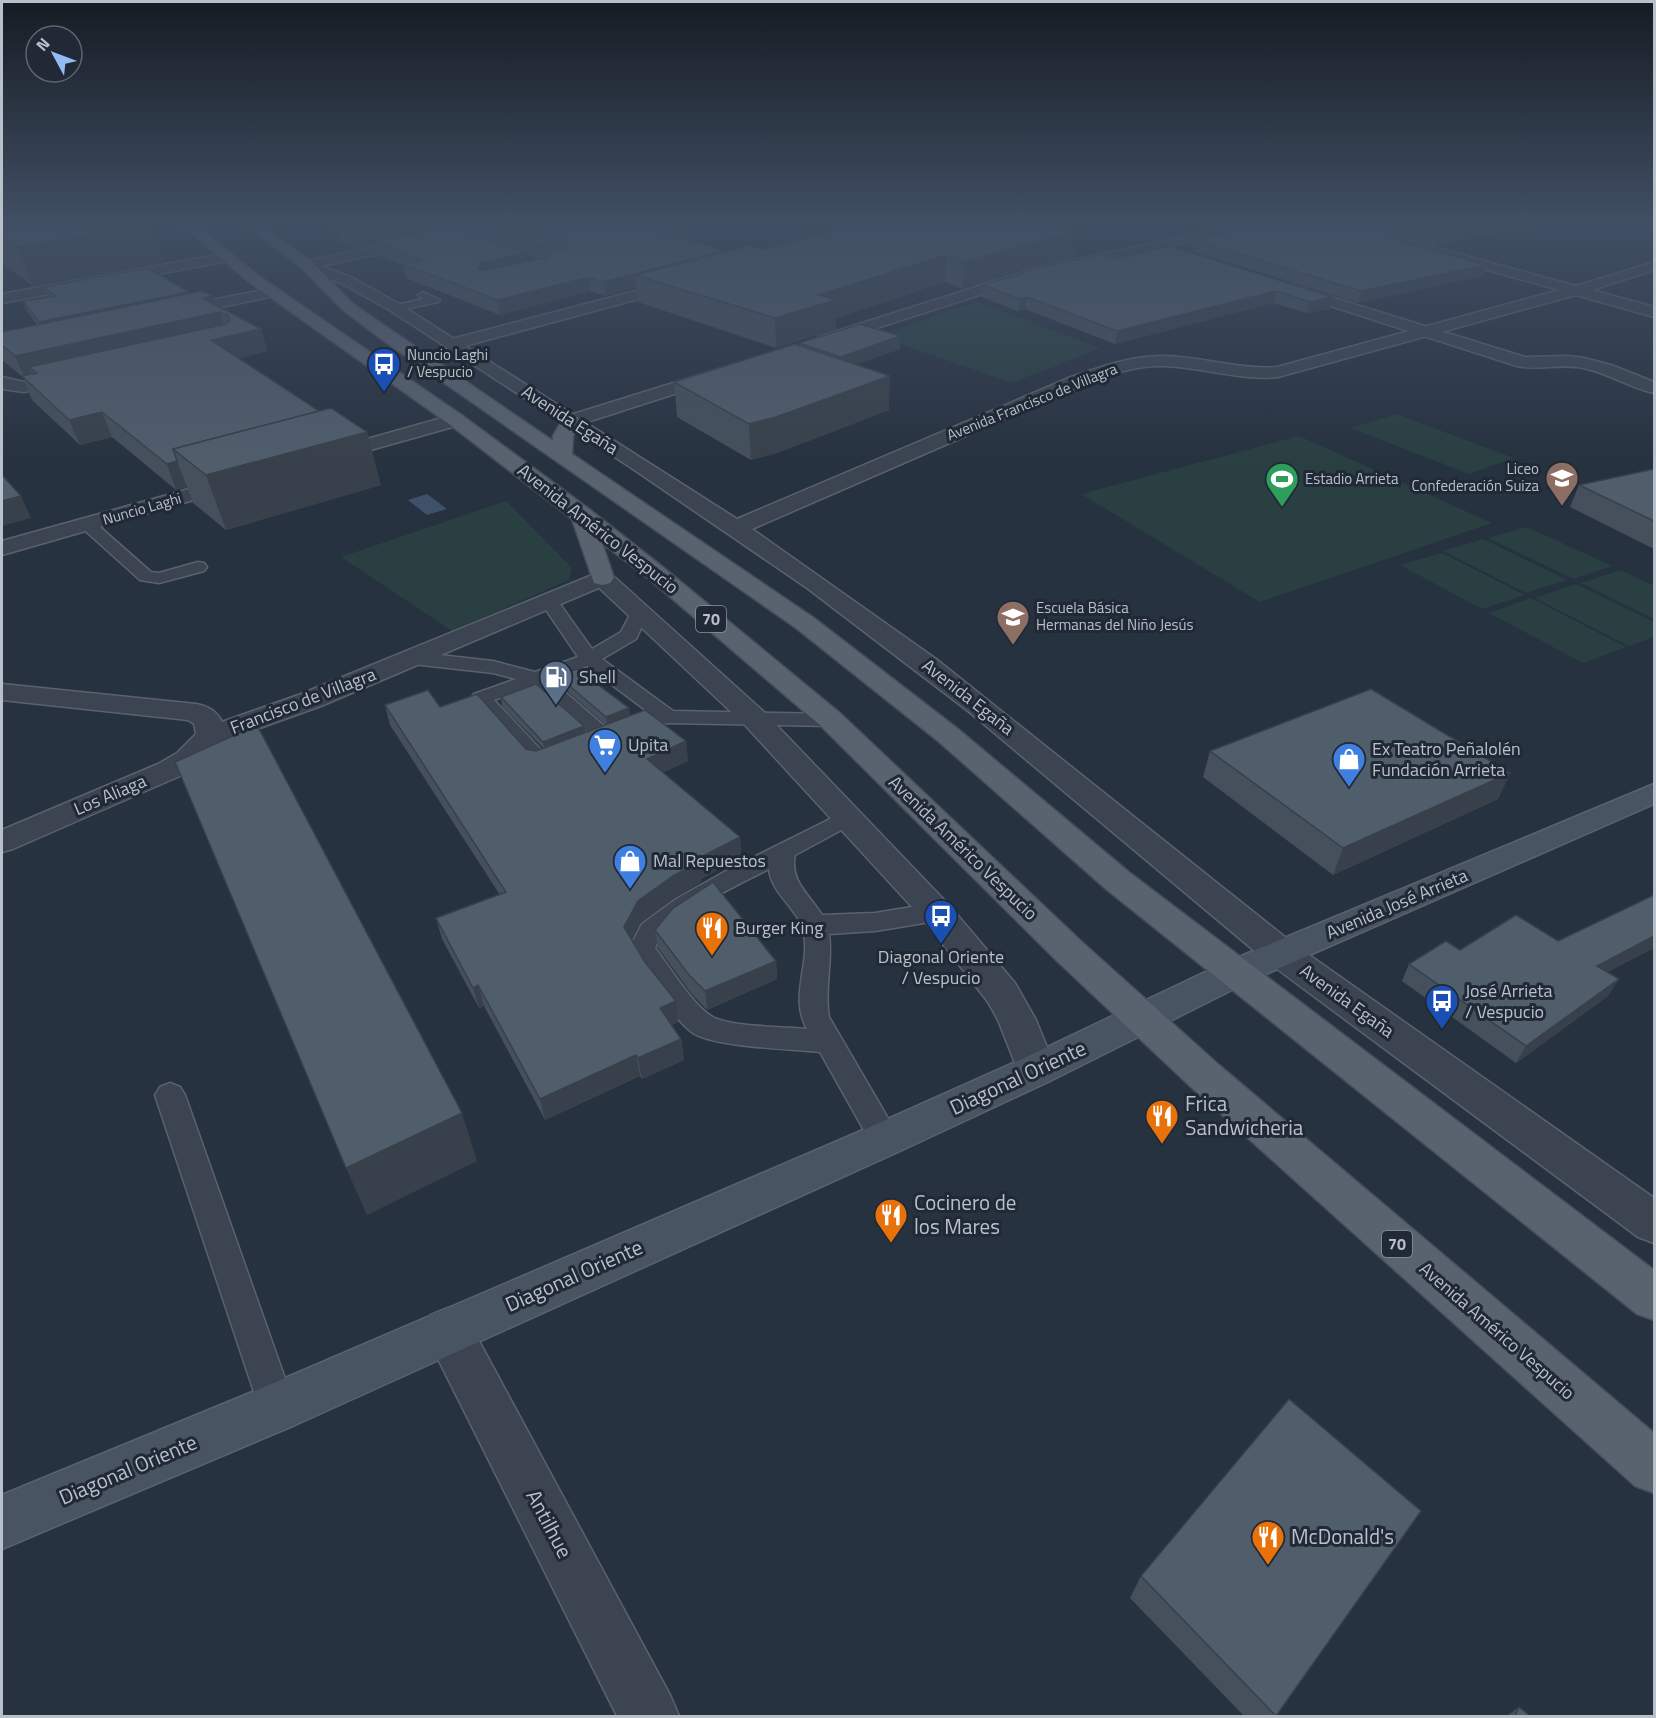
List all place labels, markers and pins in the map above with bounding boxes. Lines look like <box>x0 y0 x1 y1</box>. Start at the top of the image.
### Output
place label: Nuncio Laghi / Vespucio <box>407 343 488 383</box>
bus stop icon: Nuncio Laghi / Vespucio <box>366 346 402 393</box>
place label: Liceo Confederación Suiza <box>1412 457 1539 497</box>
school or university icon: Liceo Confederación Suiza <box>1544 460 1580 507</box>
sports icon: Estadio Arrieta <box>1264 461 1300 508</box>
place label: Estadio Arrieta <box>1305 467 1399 490</box>
place label: Escuela Básica Hermanas del Niño Jesús <box>1036 596 1193 636</box>
school or university icon: Escuela Básica Hermanas del Niño Jesús <box>995 599 1031 646</box>
fuel station icon: Shell <box>538 659 574 706</box>
place label: Shell <box>579 663 616 690</box>
supermarket icon: Upita <box>587 727 623 774</box>
place label: Upita <box>628 731 668 758</box>
place label: Ex Teatro Peñalolén Fundación Arrieta <box>1372 735 1521 783</box>
shop icon: Ex Teatro Peñalolén Fundación Arrieta <box>1331 741 1367 788</box>
shop icon: Mal Repuestos <box>612 843 648 890</box>
place label: Mal Repuestos <box>653 847 766 874</box>
bus stop icon: Diagonal Oriente / Vespucio <box>923 898 959 945</box>
restaurant icon: Burger King <box>694 910 730 957</box>
place label: Burger King <box>735 914 823 941</box>
place label: Diagonal Oriente / Vespucio <box>878 943 1004 991</box>
place label: José Arrieta / Vespucio <box>1465 977 1553 1025</box>
bus stop icon: José Arrieta / Vespucio <box>1424 983 1460 1030</box>
place label: Frica Sandwicheria <box>1185 1087 1304 1143</box>
restaurant icon: Frica Sandwicheria <box>1144 1098 1180 1145</box>
place label: Cocinero de los Mares <box>914 1186 1016 1242</box>
restaurant icon: Cocinero de los Mares <box>873 1197 909 1244</box>
restaurant icon: McDonald's <box>1250 1519 1286 1566</box>
place label: McDonald's <box>1291 1520 1394 1552</box>

